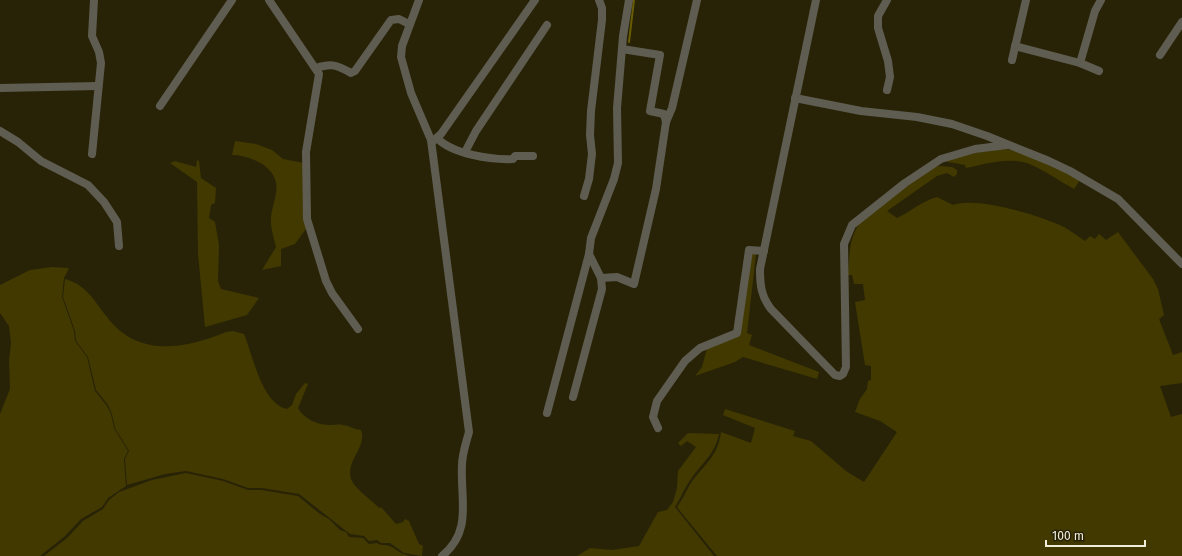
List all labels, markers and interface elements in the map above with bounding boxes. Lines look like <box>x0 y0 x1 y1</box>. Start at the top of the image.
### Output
scale bar <box>1046 522 1145 548</box>
text: 100 m <box>1052 529 1084 543</box>

